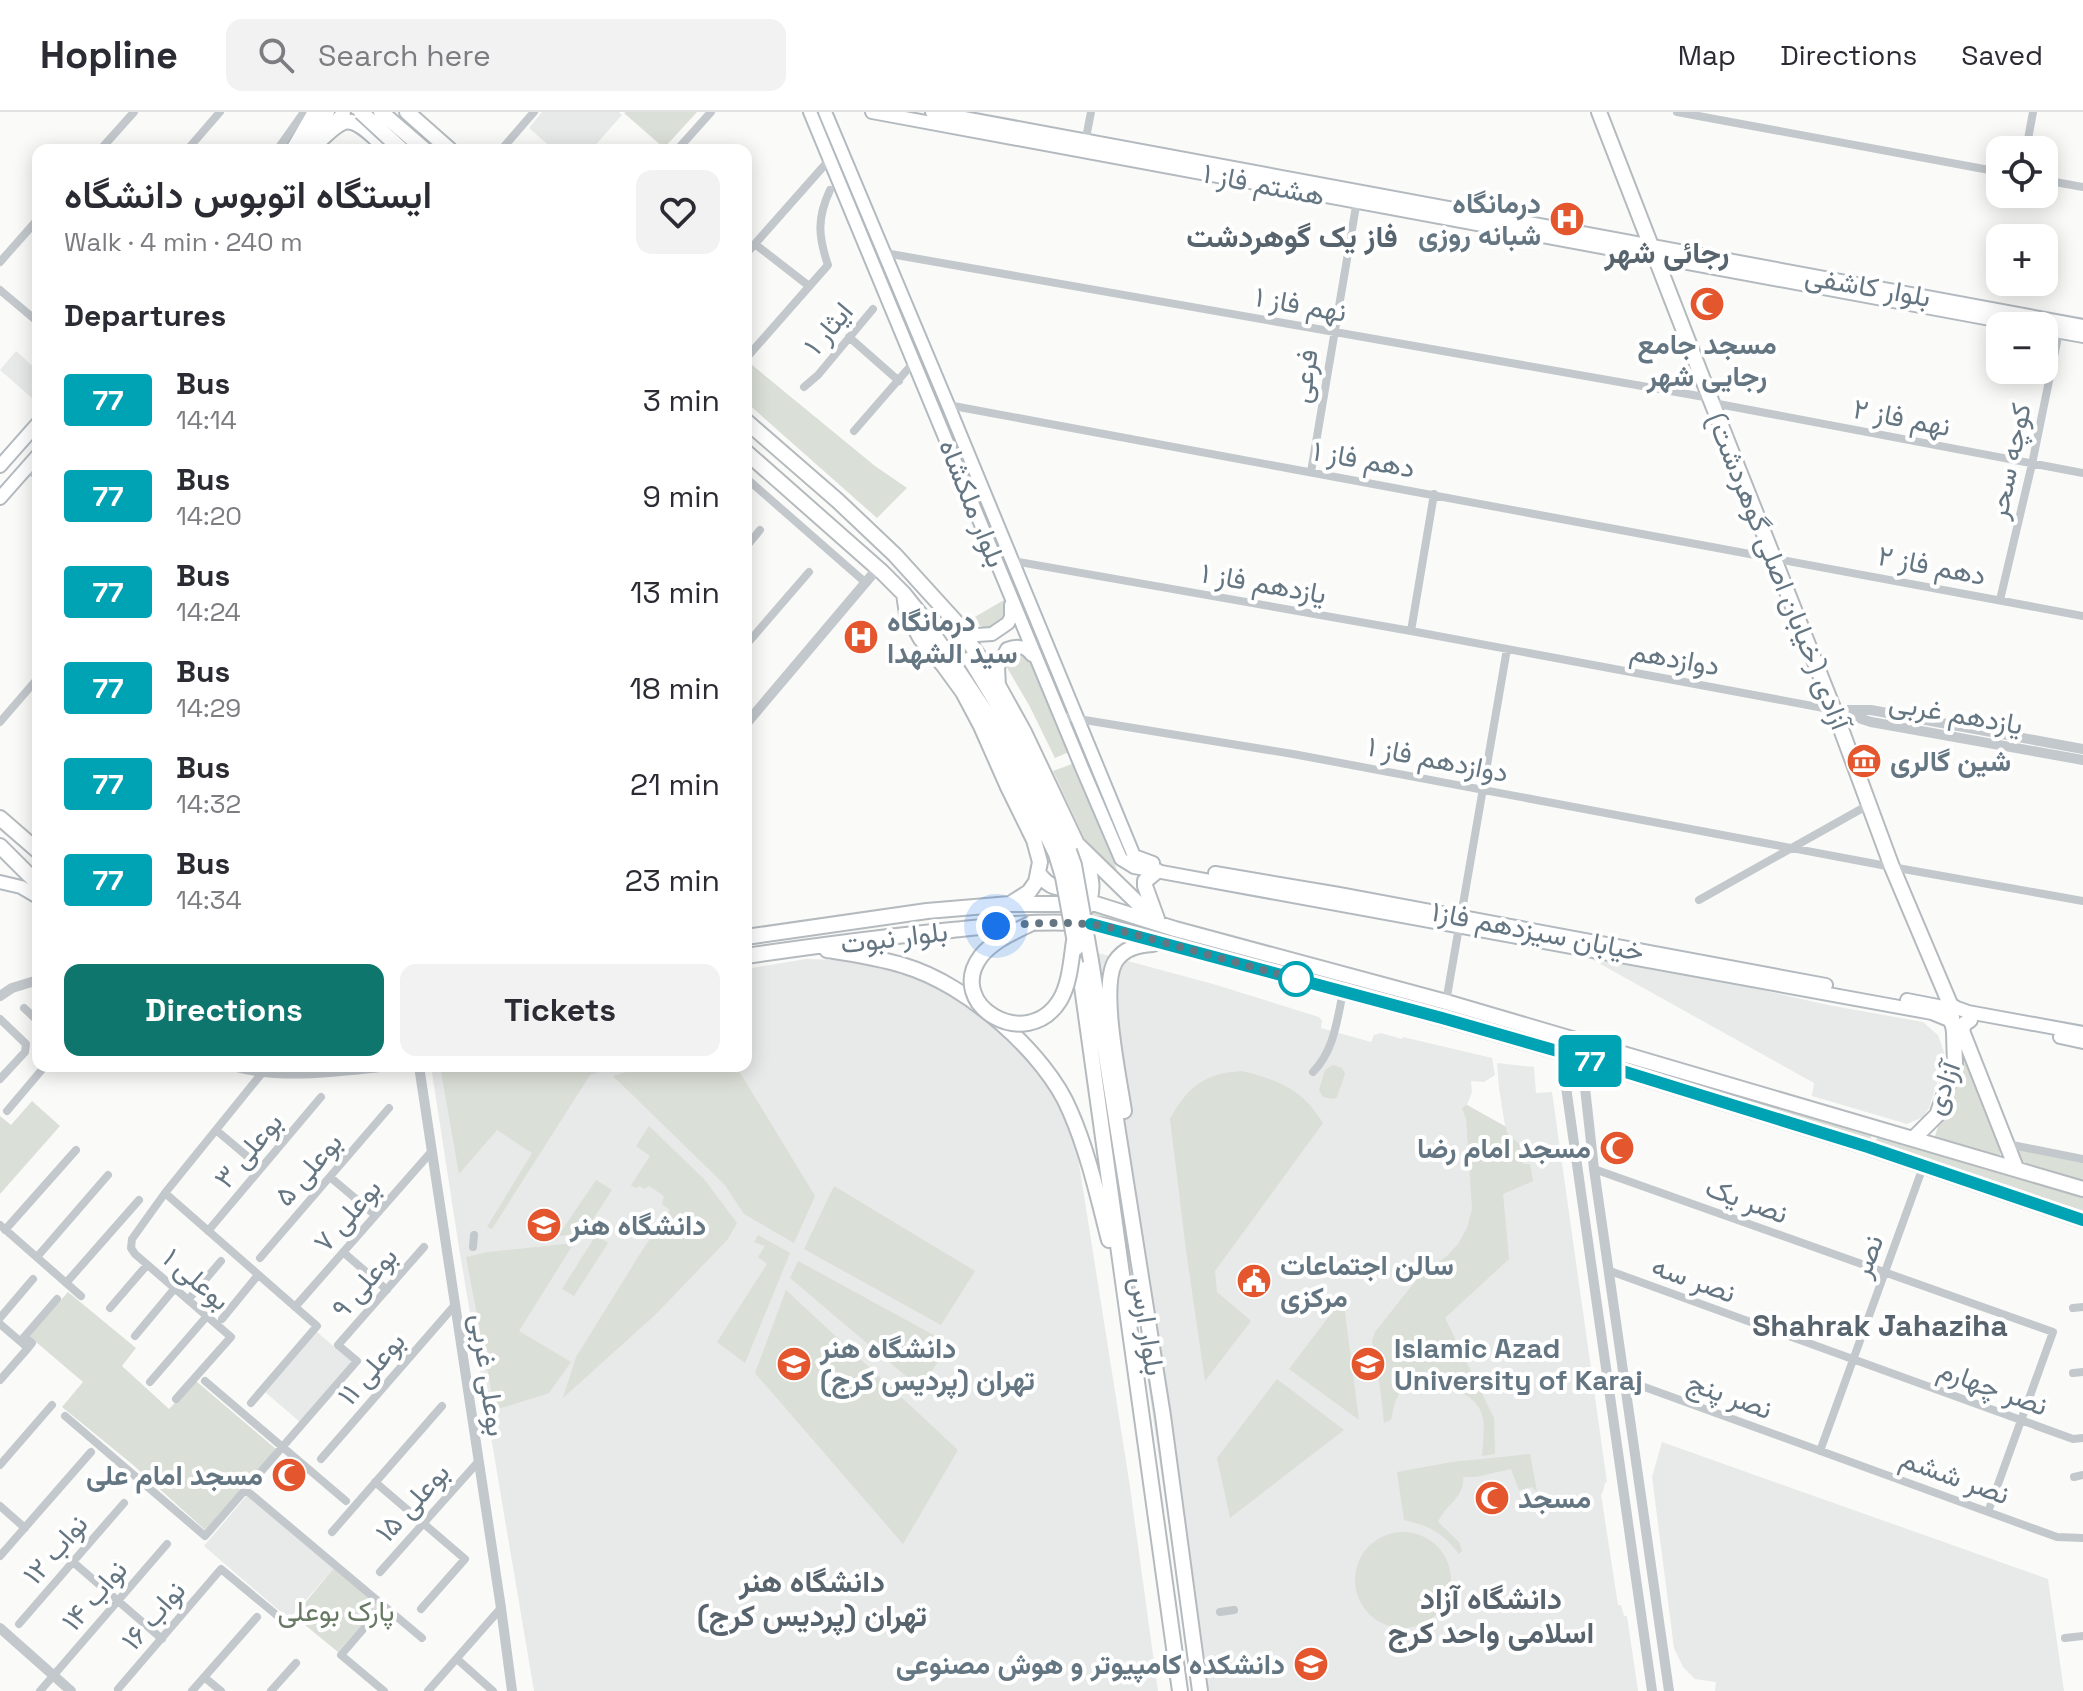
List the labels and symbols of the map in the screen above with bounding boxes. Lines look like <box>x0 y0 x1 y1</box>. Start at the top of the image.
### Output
street label: هشتم فاز ۱ <box>1200 155 1328 214</box>
place label: درمانگاه شبانه روزی <box>1418 185 1541 253</box>
hospital icon: درمانگاه شبانه روزی <box>1548 200 1586 238</box>
district label: فاز یک گوهردشت <box>1186 217 1398 256</box>
district label: رجائی شهر <box>1604 233 1729 272</box>
street label: بلوار کاشفی <box>1802 257 1934 315</box>
street label: نهم فاز ۱ <box>1252 278 1349 331</box>
mosque icon: مسجد جامع رجایی شهر <box>1688 285 1726 323</box>
street label: ایثار ۱ <box>796 294 860 362</box>
place label: مسجد جامع رجایی شهر <box>1637 326 1777 394</box>
street label: فرعی <box>1282 346 1326 406</box>
street label: نهم فاز ۲ <box>1850 390 1954 445</box>
street label: کوچه سحر <box>1979 400 2040 523</box>
street label: آزادی (خیابان اصلی گوهردشت) <box>1699 407 1860 737</box>
street label: دهم فاز ۱ <box>1310 432 1418 487</box>
street label: بلوار ملکشاه <box>931 434 1015 572</box>
street label: دهم فاز ۲ <box>1875 537 1989 594</box>
street label: یازدهم فاز ۱ <box>1199 554 1329 613</box>
place label: درمانگاه سید الشهدا <box>887 603 1018 671</box>
hospital icon: درمانگاه سید الشهدا <box>842 618 880 656</box>
street label: دوازدهم <box>1627 632 1723 685</box>
street label: یازدهم غربی <box>1886 684 2026 743</box>
street label: دوازدهم فاز ۱ <box>1364 728 1511 791</box>
museum icon: شین گالری <box>1845 742 1883 780</box>
place label: شین گالری <box>1890 743 2011 779</box>
street label: خیابان سیزدهم فاز۱ <box>1429 893 1647 970</box>
your location <box>976 906 1016 946</box>
street label: بلوار نبوت <box>838 913 950 961</box>
unlabelled marker <box>1279 962 1313 996</box>
line badge: 77 <box>1554 1035 1626 1087</box>
street label: آزادی <box>1916 1054 1969 1119</box>
street label: بوعلی ۳ <box>206 1105 290 1195</box>
street label: بوعلی ۵ <box>266 1125 350 1213</box>
mosque icon: مسجد امام رضا <box>1598 1129 1636 1167</box>
place label: مسجد امام رضا <box>1417 1130 1591 1167</box>
street label: نصر یک <box>1701 1169 1793 1231</box>
street label: بوعلی ۷ <box>305 1171 389 1259</box>
school or university icon: دانشگاه هنر <box>525 1206 563 1244</box>
place label: دانشگاه هنر <box>569 1207 706 1243</box>
street label: نصر <box>1842 1230 1891 1283</box>
street label: بوعلی ۹ <box>323 1239 405 1325</box>
street label: بوعلی ۱ <box>156 1240 238 1318</box>
place label: سالن اجتماعات مرکزی <box>1280 1247 1454 1315</box>
street label: نصر سه <box>1647 1247 1741 1311</box>
public building icon: سالن اجتماعات مرکزی <box>1235 1262 1273 1300</box>
street label: بلوار ارس <box>1122 1274 1174 1378</box>
district label: Shahrak Jahaziha <box>1752 1306 2008 1345</box>
street label: بوعلی غربی <box>463 1311 515 1439</box>
street label: بوعلی ۱۱ <box>329 1324 413 1412</box>
place label: دانشگاه هنر تهران (پردیس کرج) <box>819 1330 1035 1400</box>
place label: Islamic Azad University of Karaj <box>1394 1330 1643 1398</box>
school or university icon: دانشگاه هنر تهران (پردیس کرج) <box>775 1345 813 1383</box>
school or university icon: Islamic Azad University of Karaj <box>1349 1345 1387 1383</box>
street label: نصر چهارم <box>1933 1351 2053 1424</box>
street label: نصر پنج <box>1682 1363 1777 1429</box>
street label: نصر ششم <box>1895 1440 2015 1513</box>
street label: بوعلی ۱۵ <box>367 1455 457 1549</box>
mosque icon: مسجد امام علی <box>270 1456 308 1494</box>
place label: مسجد امام علی <box>86 1457 263 1494</box>
mosque icon: مسجد <box>1473 1479 1511 1517</box>
place label: مسجد <box>1518 1480 1591 1516</box>
street label: نواب ۱۲ <box>15 1506 95 1592</box>
street label: نواب ۱۴ <box>53 1552 135 1638</box>
district label: دانشگاه هنر تهران (پردیس کرج) <box>697 1562 927 1636</box>
street label: نواب ۱۶ <box>113 1573 193 1657</box>
district label: دانشگاه آزاد اسلامی واحد کرج <box>1388 1579 1594 1653</box>
park label: پارک بوعلی <box>277 1593 395 1630</box>
school or university icon: دانشکده کامپیوتر و هوش مصنوعی <box>1292 1645 1330 1683</box>
place label: دانشکده کامپیوتر و هوش مصنوعی <box>896 1646 1285 1684</box>

